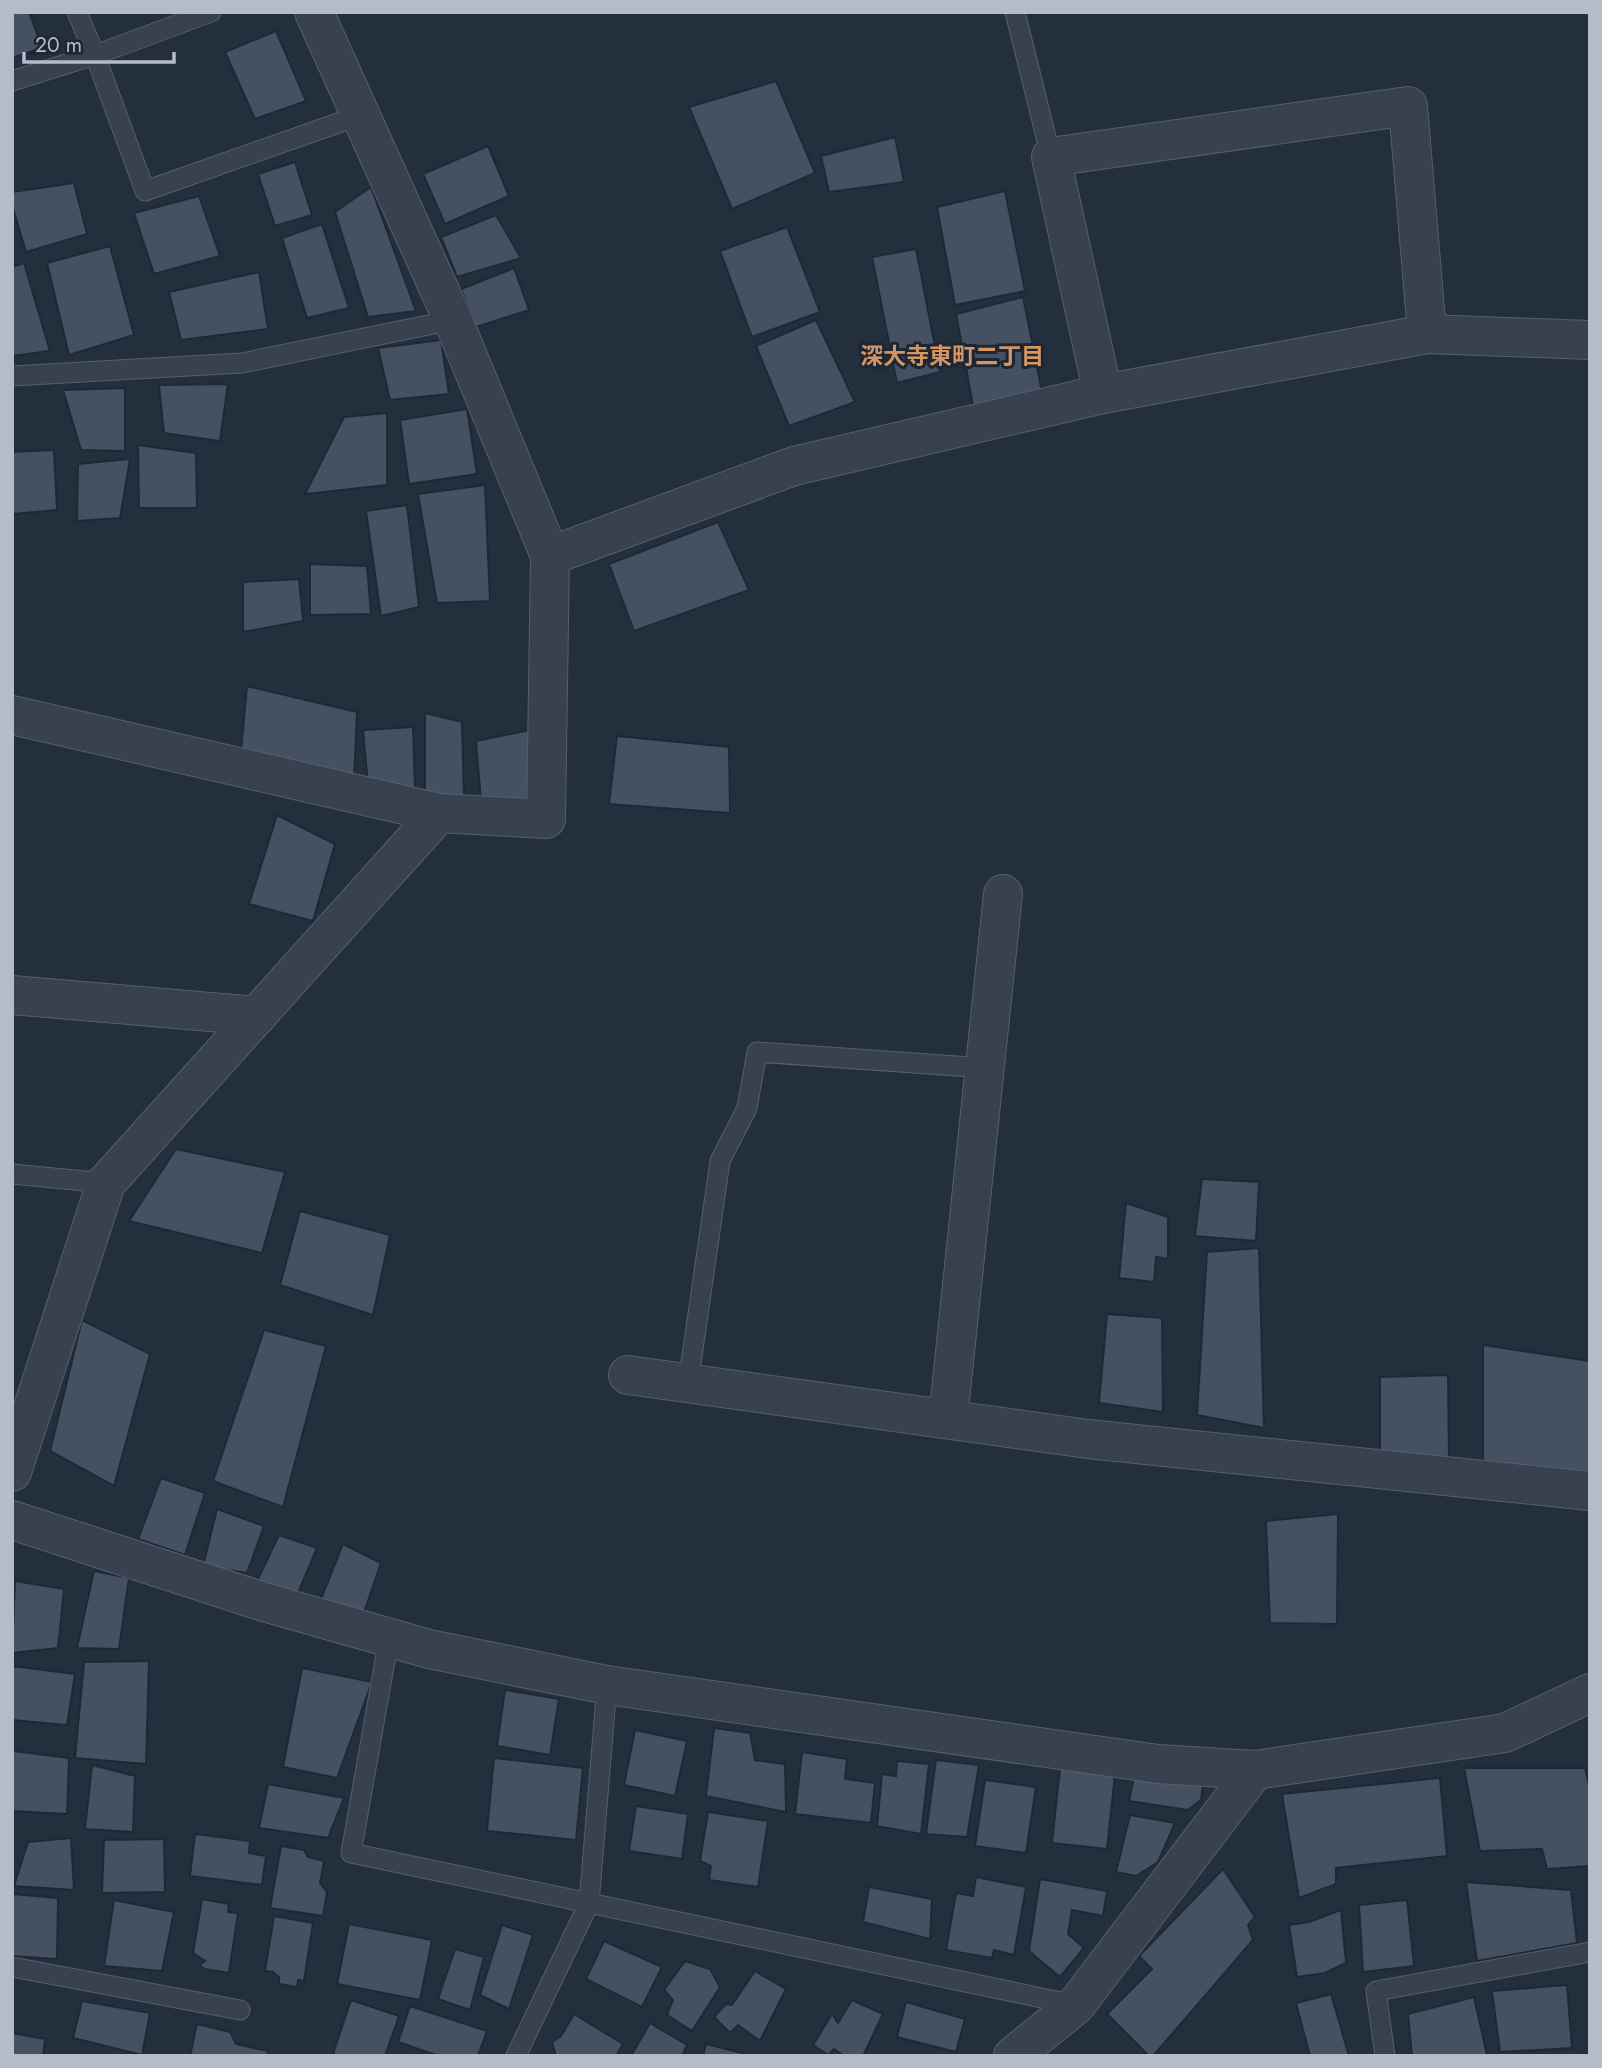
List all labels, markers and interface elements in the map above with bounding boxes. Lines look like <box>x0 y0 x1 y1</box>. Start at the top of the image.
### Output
scale bar <box>24 21 175 65</box>
text: 20 m <box>35 30 82 60</box>
district label: 深大寺東町二丁目 <box>860 339 1044 373</box>

